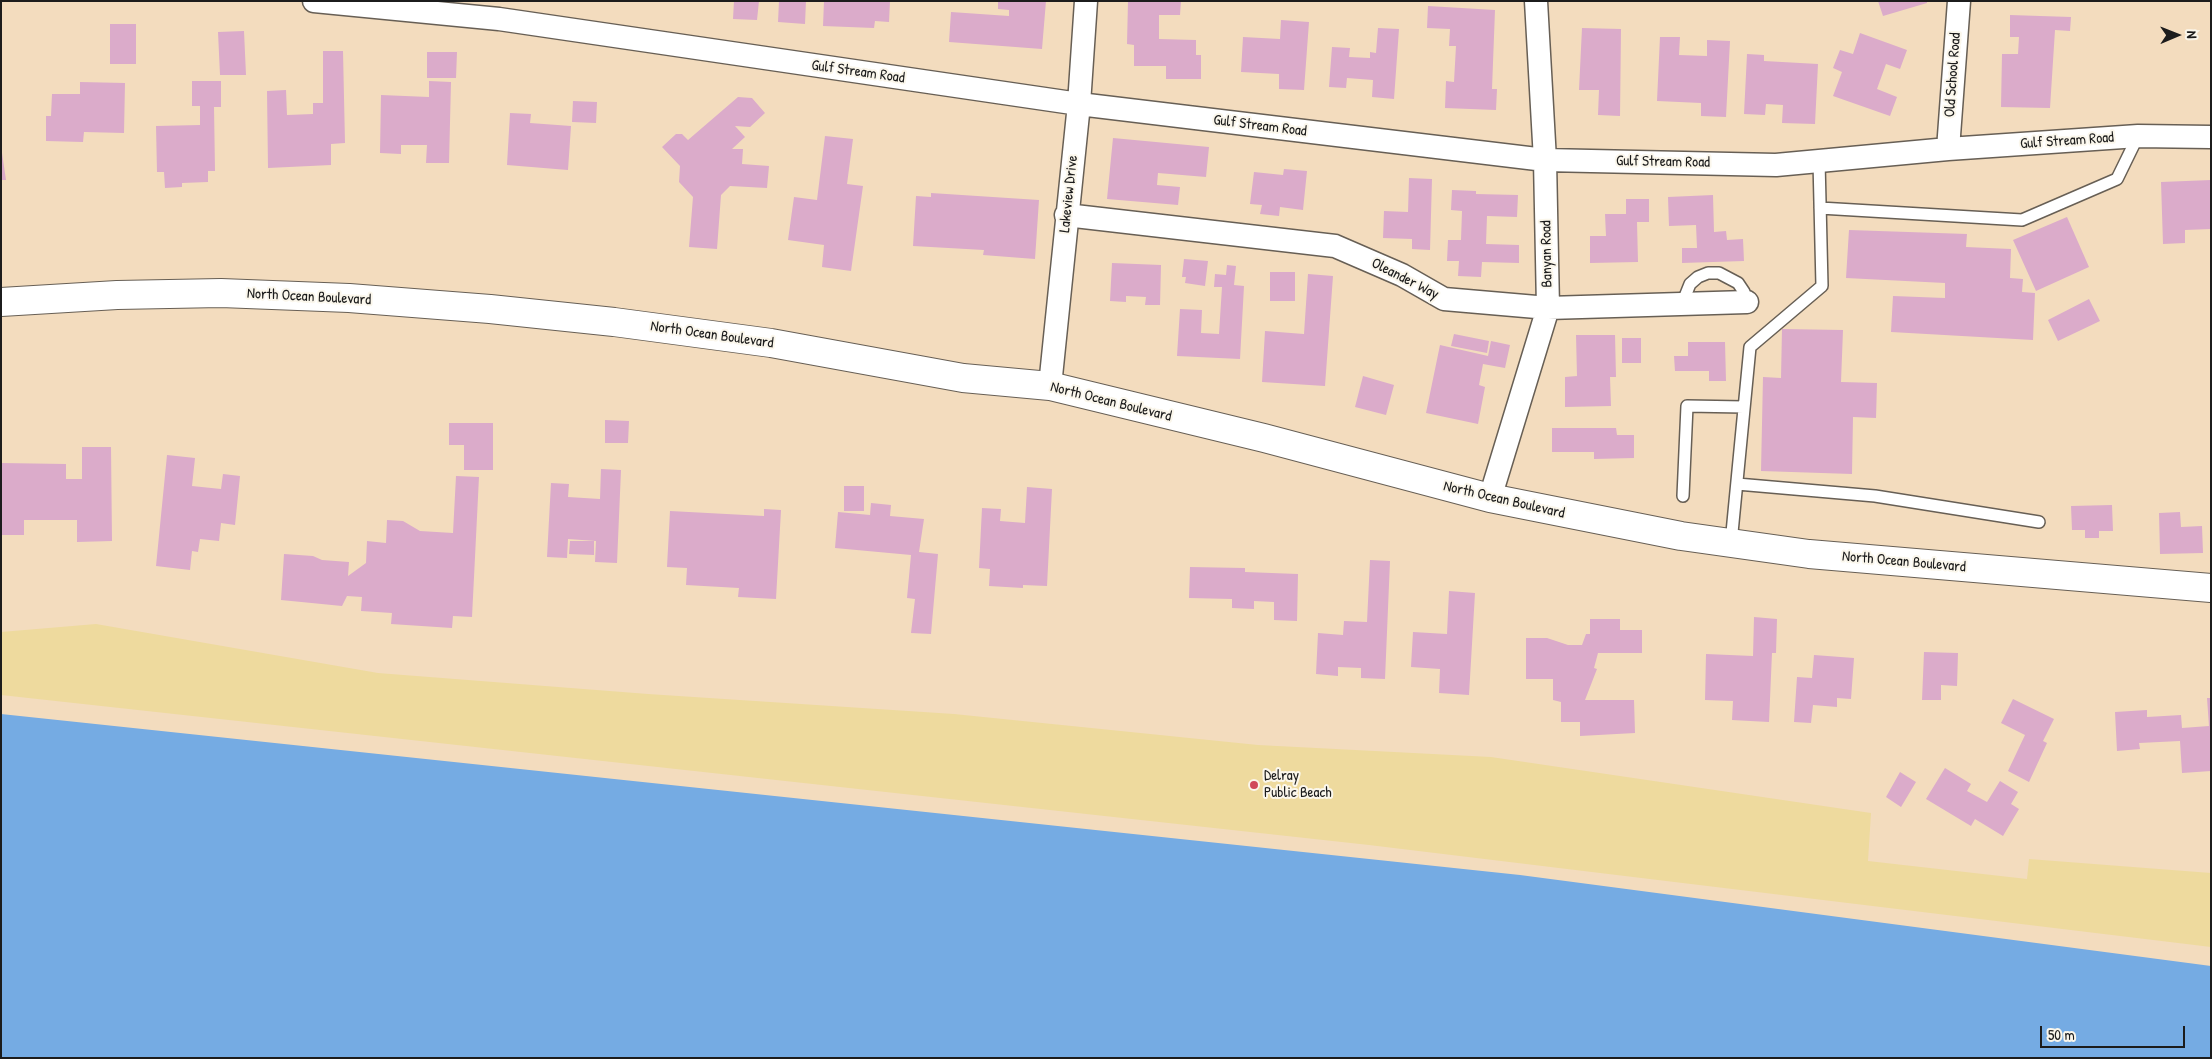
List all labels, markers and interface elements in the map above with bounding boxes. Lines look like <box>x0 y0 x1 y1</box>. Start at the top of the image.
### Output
north arrow <box>2152 10 2202 60</box>
text: N <box>2183 31 2202 39</box>
street label: Old School Road <box>1941 32 1965 118</box>
street label: Gulf Stream Road <box>810 57 906 87</box>
street label: Gulf Stream Road <box>1212 111 1308 141</box>
street label: Gulf Stream Road <box>2020 129 2114 153</box>
street label: Gulf Stream Road <box>1616 152 1710 172</box>
street label: Lakeview Drive <box>1056 154 1082 234</box>
street label: Banyan Road <box>1537 220 1557 288</box>
street label: Oleander Way <box>1368 254 1442 304</box>
street label: North Ocean Boulevard <box>247 285 371 309</box>
street label: North Ocean Boulevard <box>649 317 775 353</box>
street label: North Ocean Boulevard <box>1049 378 1173 426</box>
street label: North Ocean Boulevard <box>1442 477 1566 523</box>
street label: North Ocean Boulevard <box>1841 548 1967 576</box>
place label: Delray Public Beach <box>1264 767 1332 802</box>
marker: Delray Public Beach <box>1248 779 1260 791</box>
scale bar <box>2042 1016 2187 1048</box>
text: 50 m <box>2048 1024 2075 1045</box>

